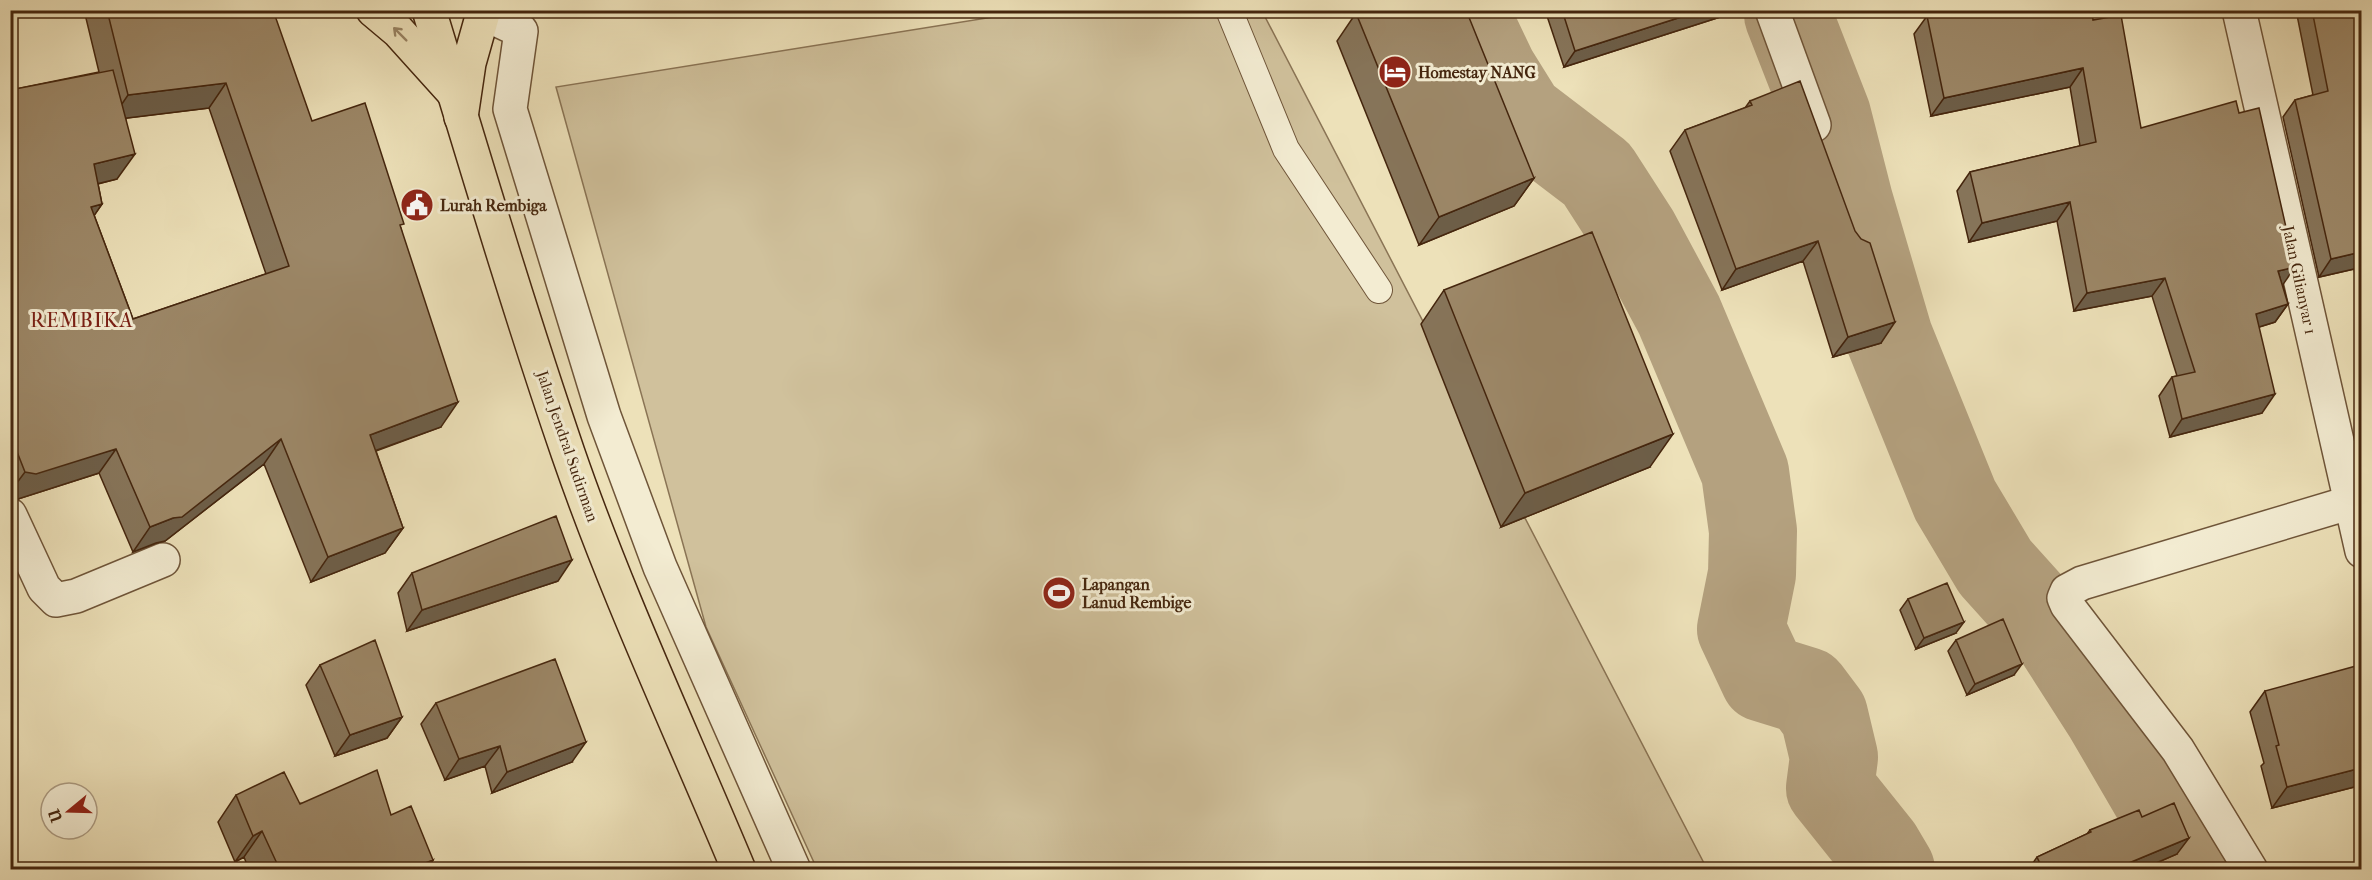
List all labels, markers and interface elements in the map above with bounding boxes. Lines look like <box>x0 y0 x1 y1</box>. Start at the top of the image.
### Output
one-way arrow <box>393 27 408 42</box>
hotel icon: Homestay NANG <box>1377 54 1413 90</box>
place label: Homestay NANG <box>1418 63 1537 83</box>
public building icon: Lurah Rembiga <box>399 187 435 223</box>
place label: Lurah Rembiga <box>440 196 547 216</box>
street label: Jalan Gilianyar 1 <box>2278 222 2320 336</box>
district label: REMBIKA <box>30 309 134 332</box>
street label: Jalan Jendral Sudirman <box>532 366 603 525</box>
sports icon: Lapangan Lanud Rembige <box>1041 575 1077 611</box>
place label: Lapangan Lanud Rembige <box>1082 575 1191 613</box>
north arrow <box>39 781 99 841</box>
text: U <box>44 806 67 826</box>

